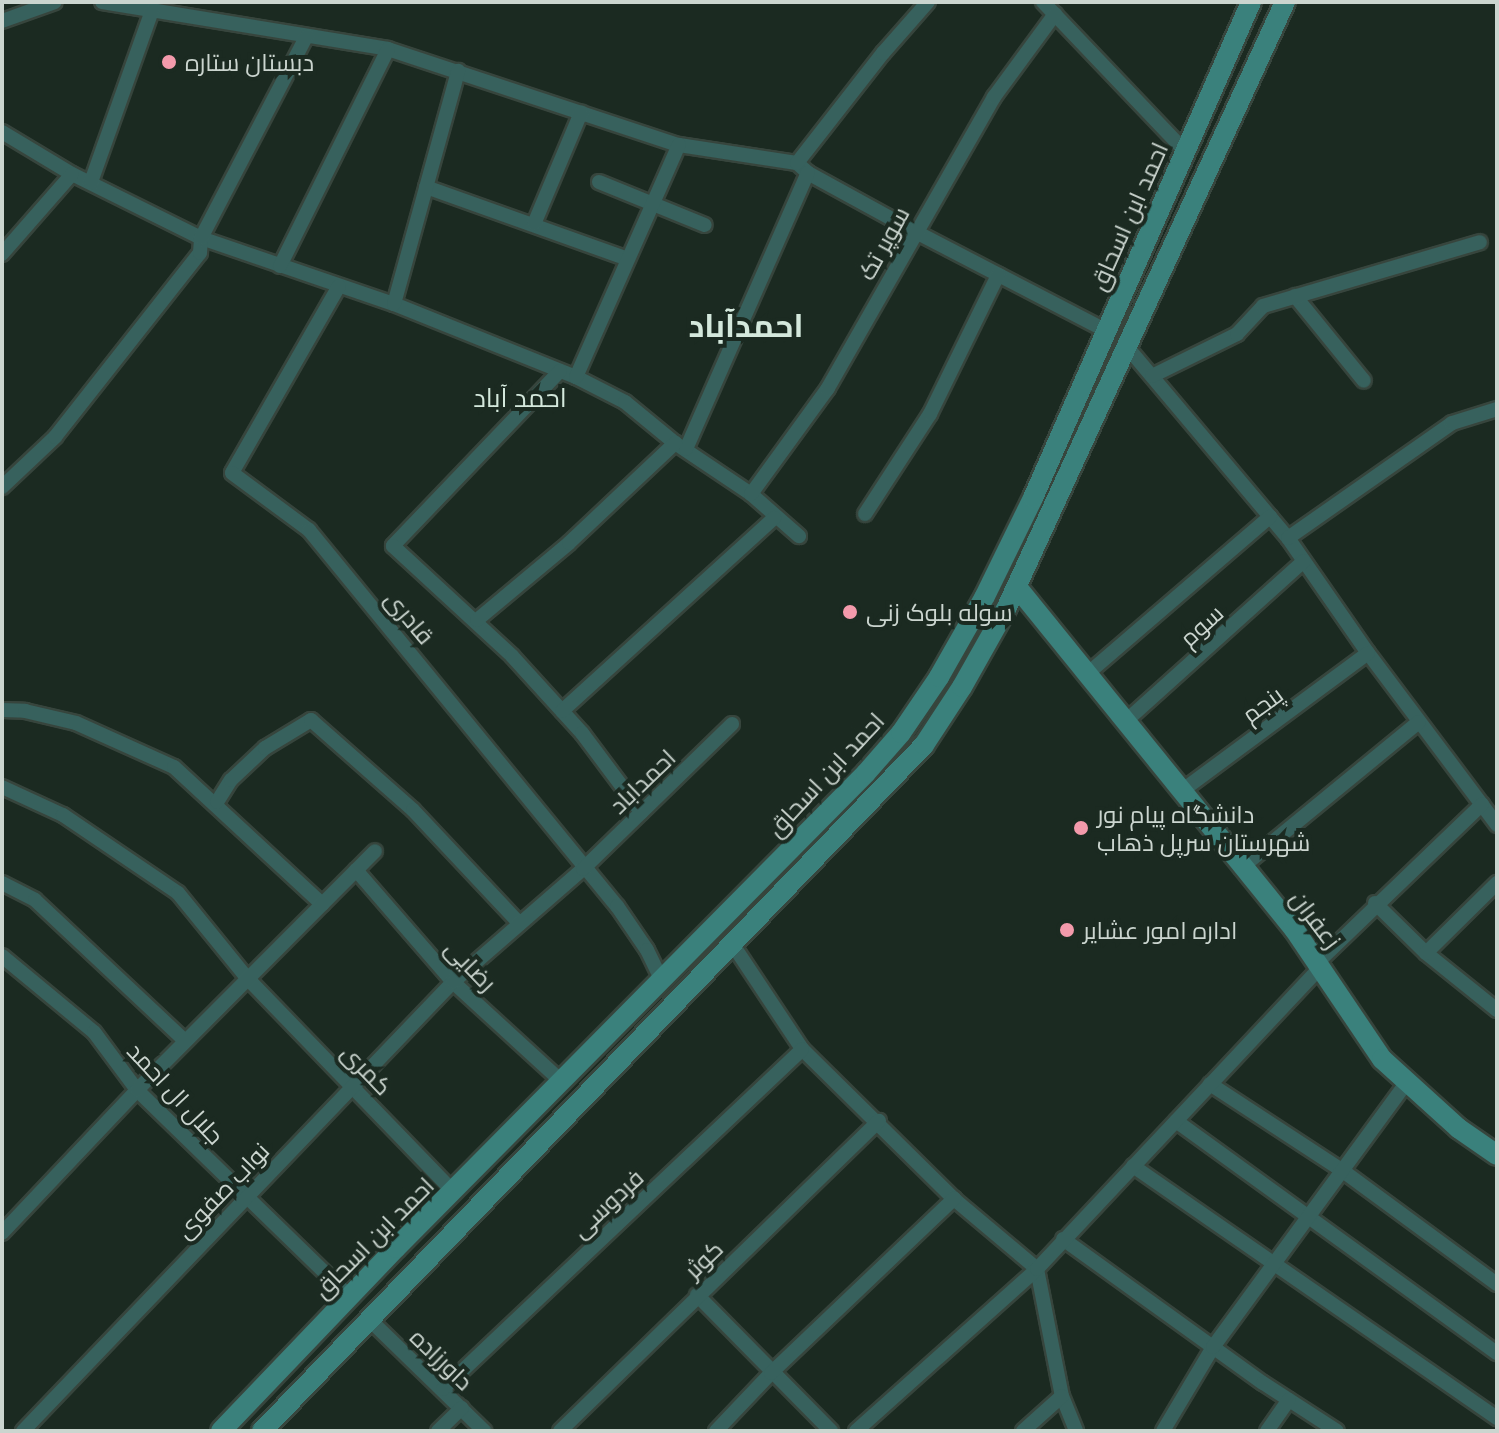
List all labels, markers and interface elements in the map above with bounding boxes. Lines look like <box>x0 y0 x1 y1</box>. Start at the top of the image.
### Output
place label: دبستان ستاره <box>185 48 314 76</box>
marker: دبستان ستاره <box>160 53 178 71</box>
street label: احمد ابن اسحاق <box>1083 138 1173 294</box>
street label: سوپر تک <box>851 201 915 285</box>
district label: احمدآباد <box>688 306 804 344</box>
district label: احمد آباد <box>473 382 567 414</box>
street label: قادری <box>379 584 441 650</box>
place label: سوله بلوک زنی <box>866 598 1013 626</box>
street label: سوم <box>1173 598 1229 652</box>
marker: سوله بلوک زنی <box>841 603 859 621</box>
street label: پنجم <box>1236 679 1288 729</box>
street label: احمد ابن اسحاق <box>760 706 890 842</box>
street label: احمداباد <box>603 743 681 819</box>
place label: دانشگاه پیام نور شهرستان سرپل ذهاب <box>1097 800 1310 856</box>
marker: دانشگاه پیام نور شهرستان سرپل ذهاب <box>1072 819 1090 837</box>
street label: زعفران <box>1285 884 1347 954</box>
place label: اداره امور عشایر <box>1083 916 1237 944</box>
marker: اداره امور عشایر <box>1058 921 1076 939</box>
street label: رضایی <box>440 933 502 997</box>
street label: جلال ال احمد <box>122 1036 230 1150</box>
street label: کمری <box>336 1037 398 1101</box>
street label: نواب صفوی <box>169 1136 275 1244</box>
street label: فردوسی <box>565 1163 649 1243</box>
street label: احمد ابن اسحاق <box>307 1171 439 1303</box>
street label: کوثر <box>678 1234 728 1284</box>
street label: داورزاده <box>405 1322 479 1396</box>

